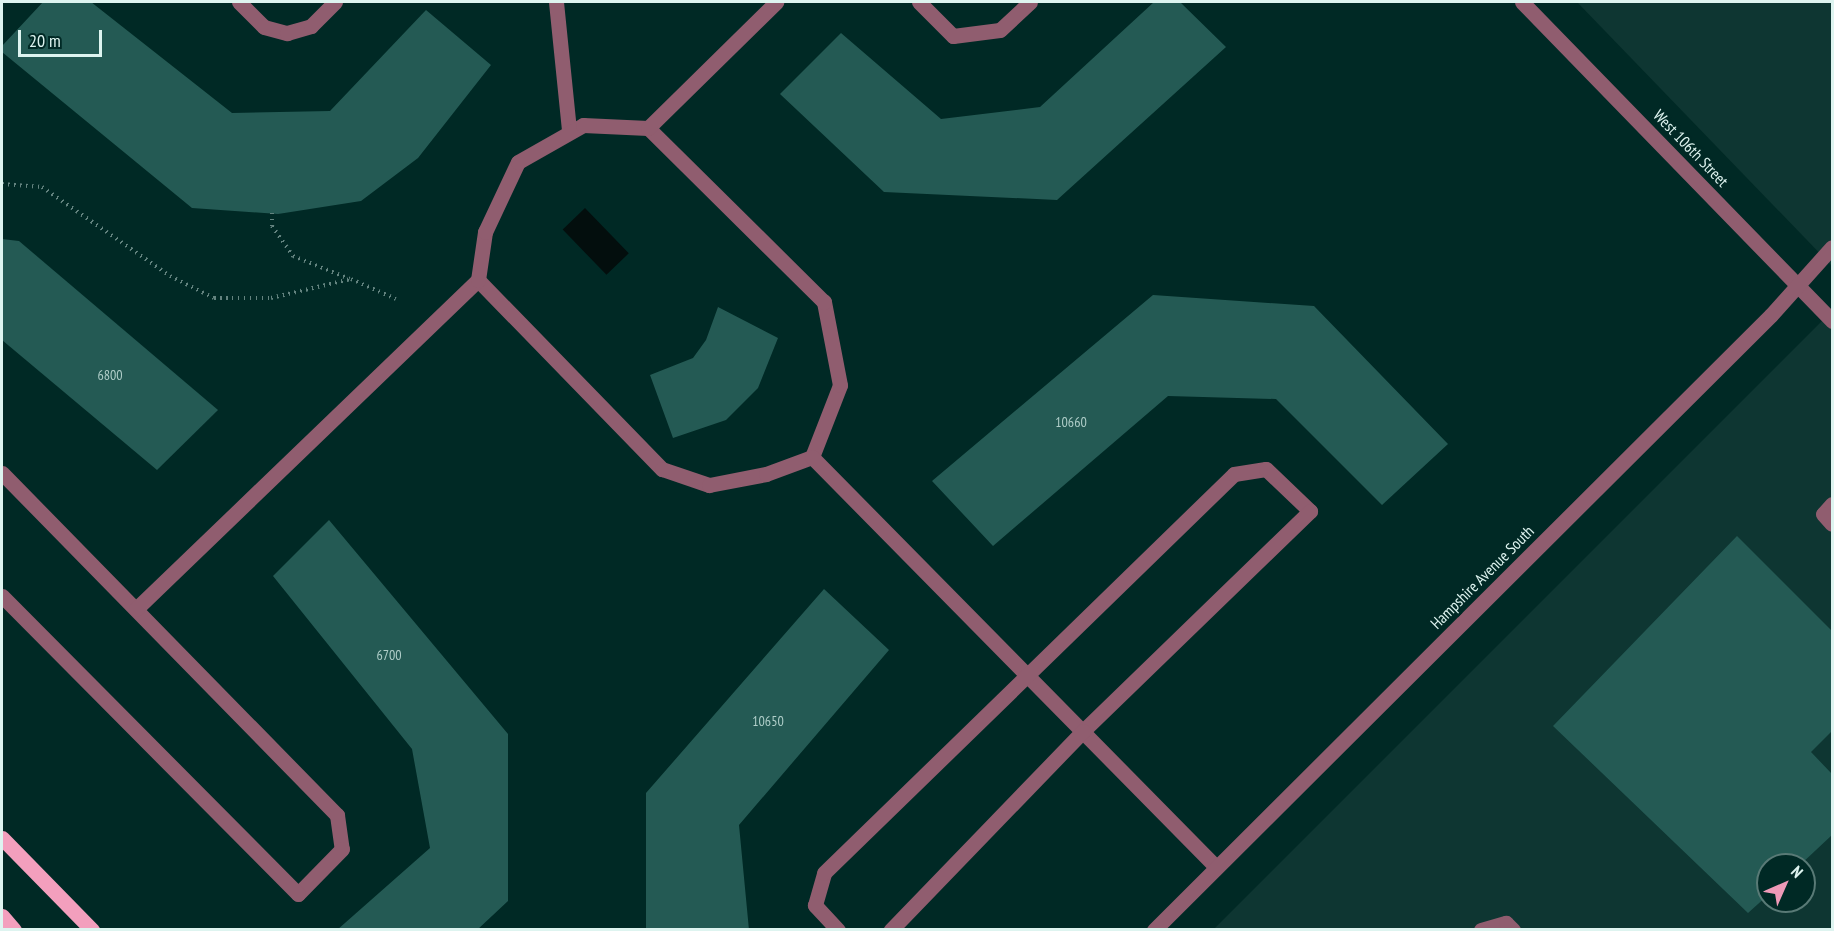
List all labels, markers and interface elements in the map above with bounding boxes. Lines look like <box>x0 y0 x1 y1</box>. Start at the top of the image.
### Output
scale bar <box>21 18 105 56</box>
text: 20 m <box>29 29 61 52</box>
street label: West 106th Street <box>1650 106 1732 190</box>
house number: 6800 <box>97 367 123 383</box>
house number: 10660 <box>1055 414 1087 430</box>
street label: Hampshire Avenue South <box>1426 521 1538 633</box>
house number: 6700 <box>376 647 402 663</box>
house number: 10650 <box>752 713 784 729</box>
north arrow <box>1756 853 1816 913</box>
text: N <box>1787 862 1807 882</box>

